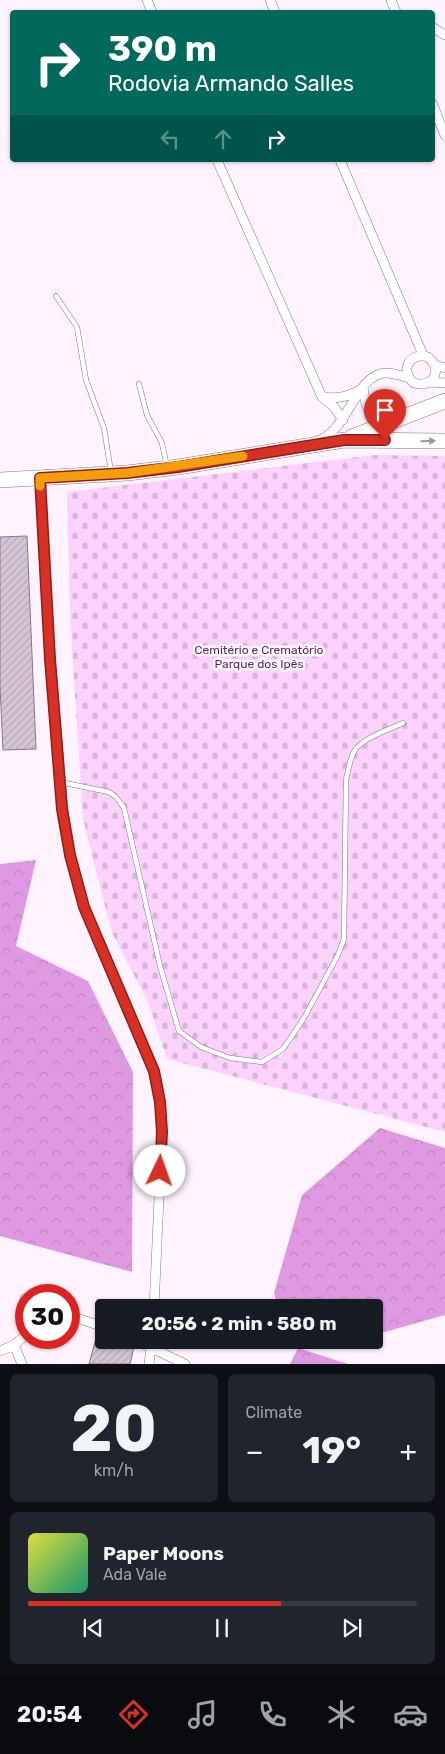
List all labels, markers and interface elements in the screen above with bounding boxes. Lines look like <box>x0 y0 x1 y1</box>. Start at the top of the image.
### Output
text: 390 m <box>108 28 217 70</box>
icon: right <box>25 30 90 95</box>
text: Rodovia Armando Salles <box>108 70 354 97</box>
icon: left <box>156 125 184 153</box>
icon: ahead <box>209 125 237 153</box>
icon: right <box>262 125 290 153</box>
pin <box>364 389 406 440</box>
icon: arrive <box>371 396 399 424</box>
one-way arrow <box>420 437 436 445</box>
park label: Cemitério e Crematório Parque dos Ipês <box>195 643 324 671</box>
position arrow <box>133 1144 185 1196</box>
speed limit sign: 30 <box>15 1284 80 1349</box>
text: 20:56 · 2 min · 580 m <box>141 1312 337 1335</box>
text: 20 <box>71 1390 157 1467</box>
text: Climate <box>246 1403 302 1422</box>
text: 19° <box>302 1427 361 1473</box>
text: − <box>246 1435 264 1468</box>
text: + <box>400 1435 417 1468</box>
text: km/h <box>94 1461 134 1480</box>
text: Paper Moons <box>103 1542 224 1565</box>
text: Ada Vale <box>103 1565 167 1584</box>
icon: previous <box>79 1614 107 1642</box>
icon: pause <box>208 1614 236 1642</box>
icon: next <box>338 1614 366 1642</box>
icon: directions <box>116 1697 151 1732</box>
icon: music <box>185 1697 220 1732</box>
icon: phone <box>255 1697 290 1732</box>
icon: climate <box>324 1697 359 1732</box>
icon: car <box>393 1697 428 1732</box>
text: 20:54 <box>17 1701 82 1728</box>

